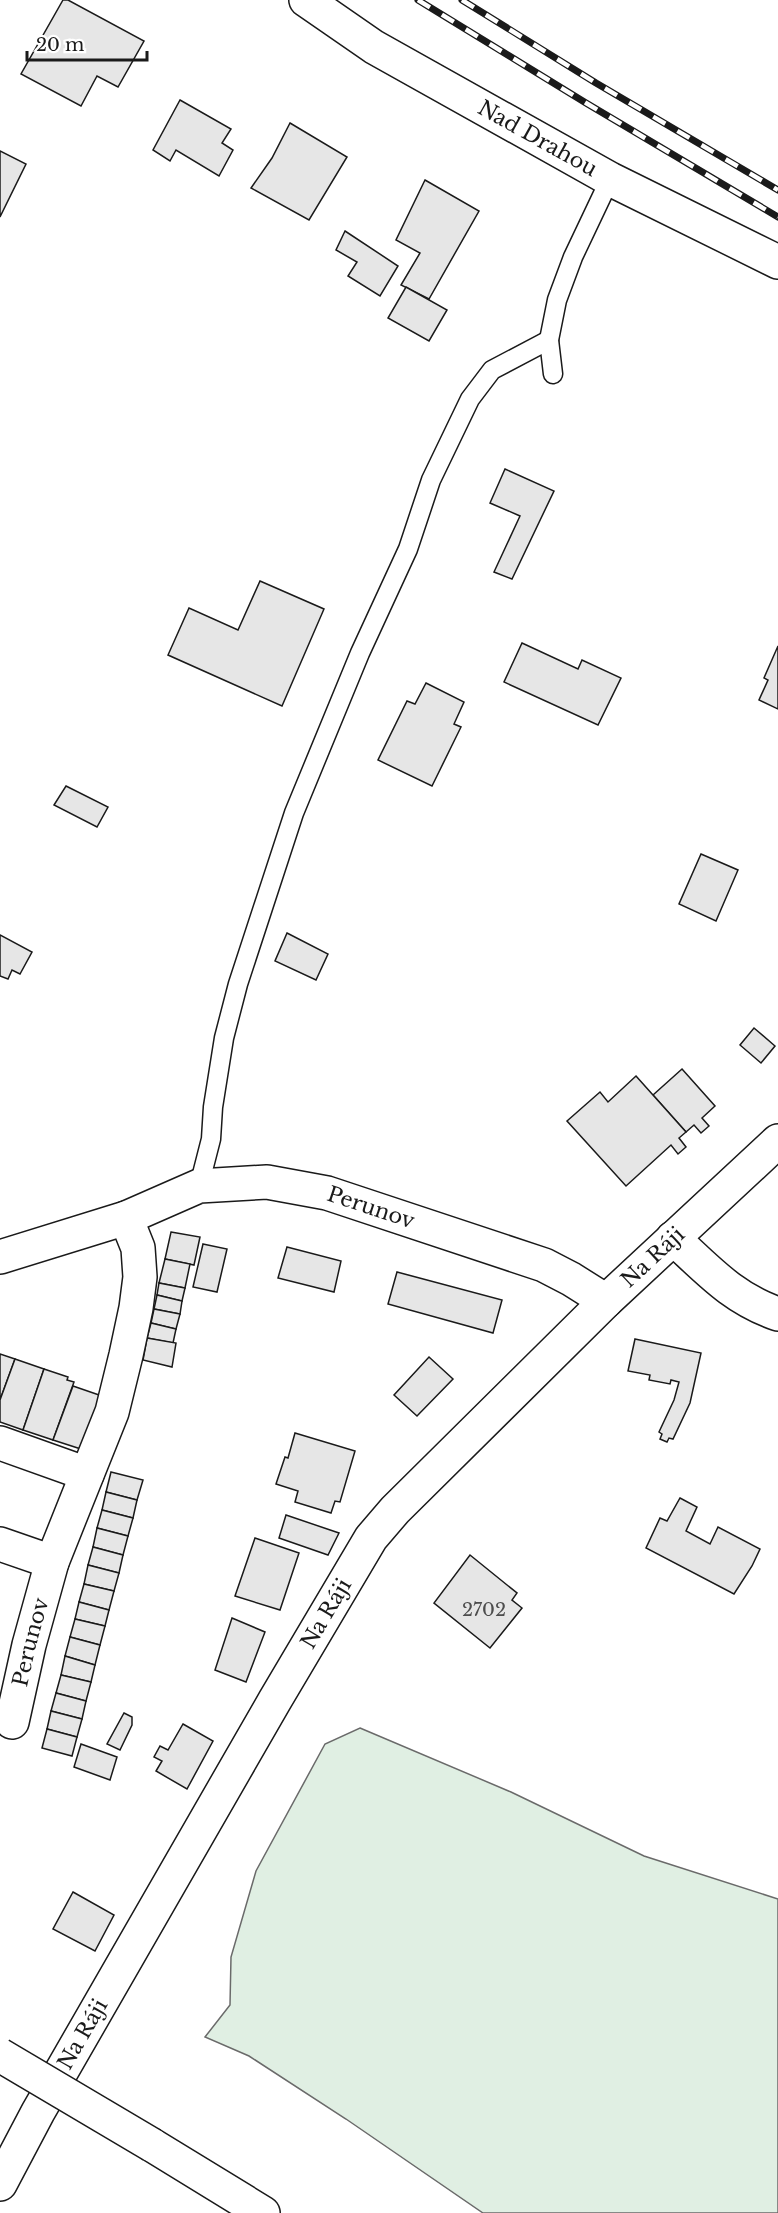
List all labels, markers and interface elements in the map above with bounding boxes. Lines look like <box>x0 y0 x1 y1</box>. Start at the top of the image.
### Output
scale bar <box>27 24 147 62</box>
text: 20 m <box>36 34 84 56</box>
street label: Nad Drahou <box>473 95 602 182</box>
street label: Perunov <box>324 1181 418 1234</box>
street label: Na Ráji <box>616 1221 690 1293</box>
street label: Na Ráji <box>295 1574 357 1654</box>
street label: Perunov <box>7 1595 55 1689</box>
house number: 2702 <box>462 1599 506 1621</box>
street label: Na Ráji <box>52 1994 113 2074</box>

